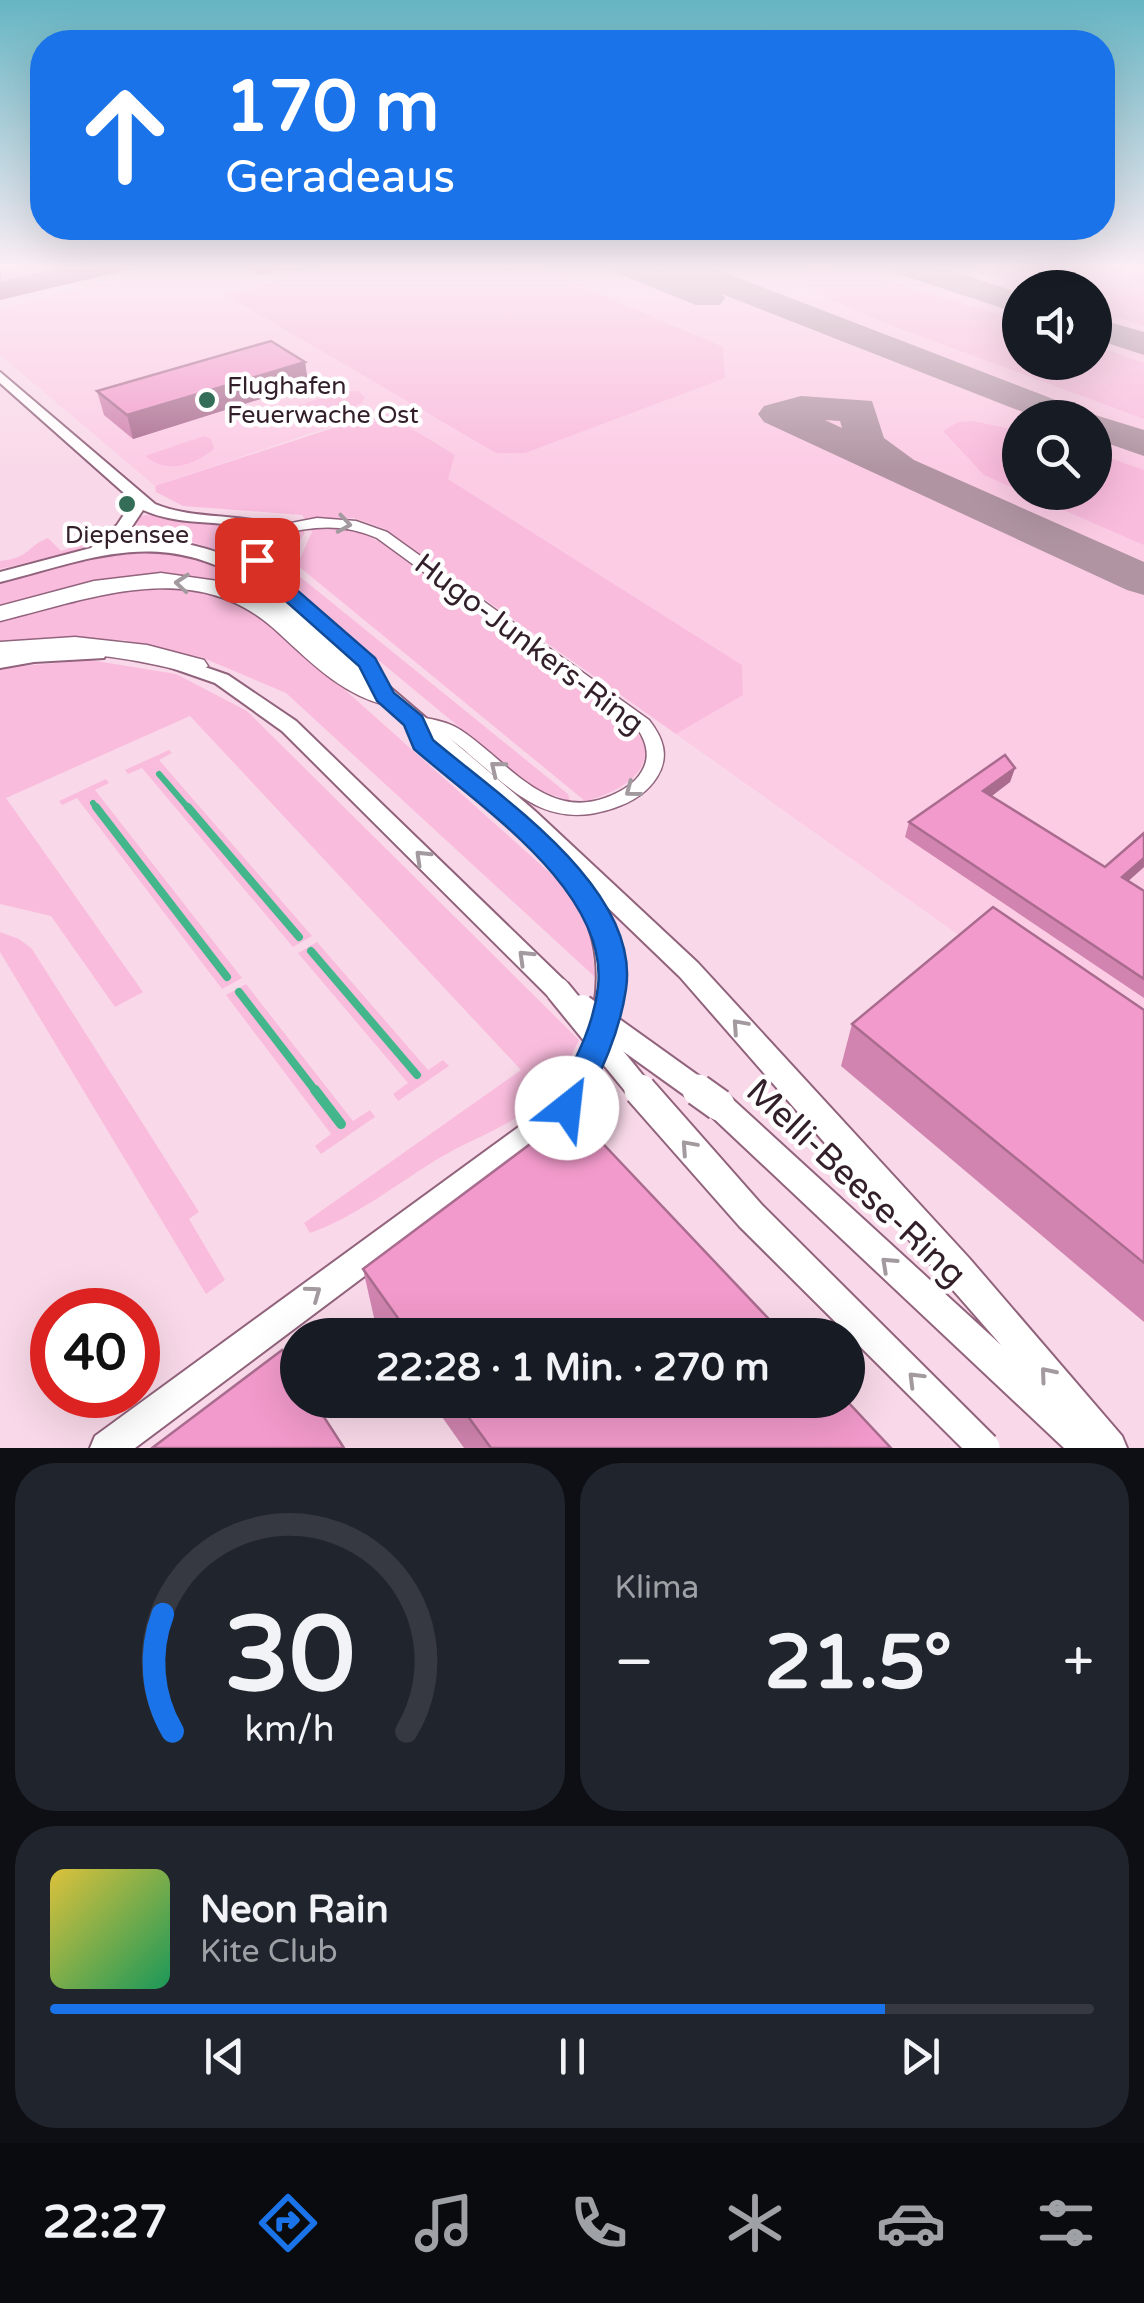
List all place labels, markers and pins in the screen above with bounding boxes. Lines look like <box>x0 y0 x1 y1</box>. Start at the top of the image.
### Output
place label: Flughafen Feuerwache Ost <box>227 371 419 430</box>
marker: Flughafen Feuerwache Ost <box>196 389 218 411</box>
marker: Diepensee <box>116 493 138 515</box>
pin <box>215 518 300 603</box>
place label: Diepensee <box>65 520 189 550</box>

